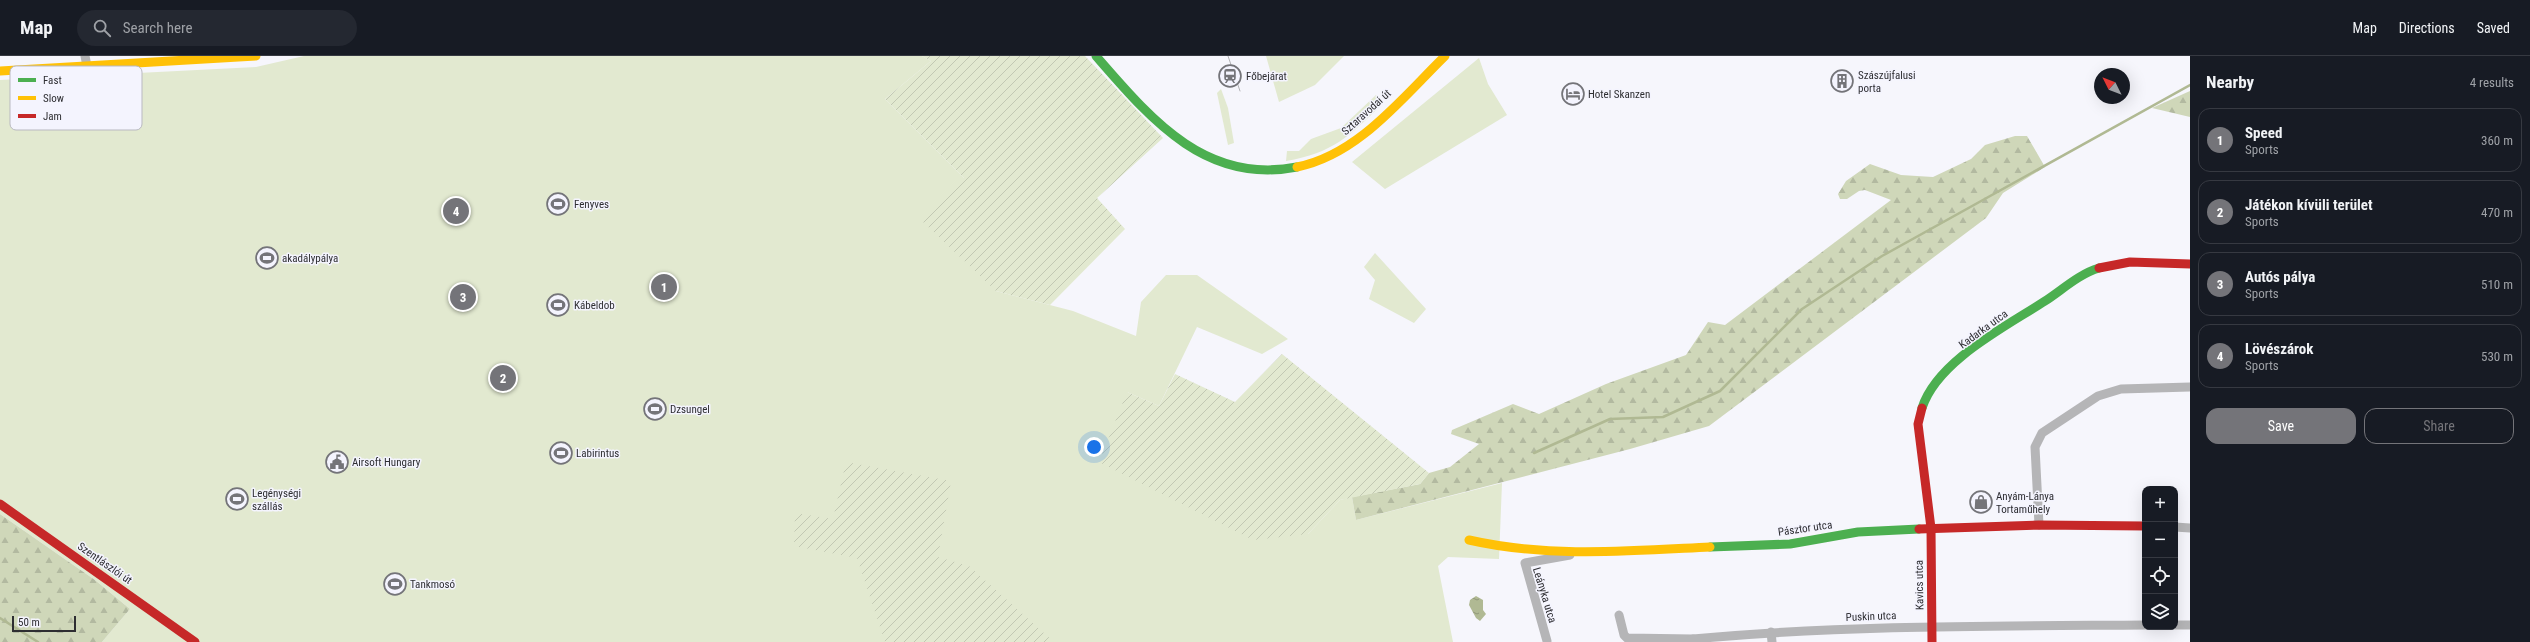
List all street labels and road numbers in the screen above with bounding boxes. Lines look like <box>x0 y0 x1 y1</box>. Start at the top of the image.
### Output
street label: Sztaravodai út <box>1339 87 1394 138</box>
street label: Kadarka utca <box>1956 307 2010 351</box>
street label: Pásztor utca <box>1777 518 1833 539</box>
street label: Szentlászlói út <box>75 540 134 587</box>
street label: Kavics utca <box>1913 560 1926 610</box>
street label: Leányka utca <box>1530 566 1559 624</box>
street label: Puskin utca <box>1845 609 1897 624</box>

